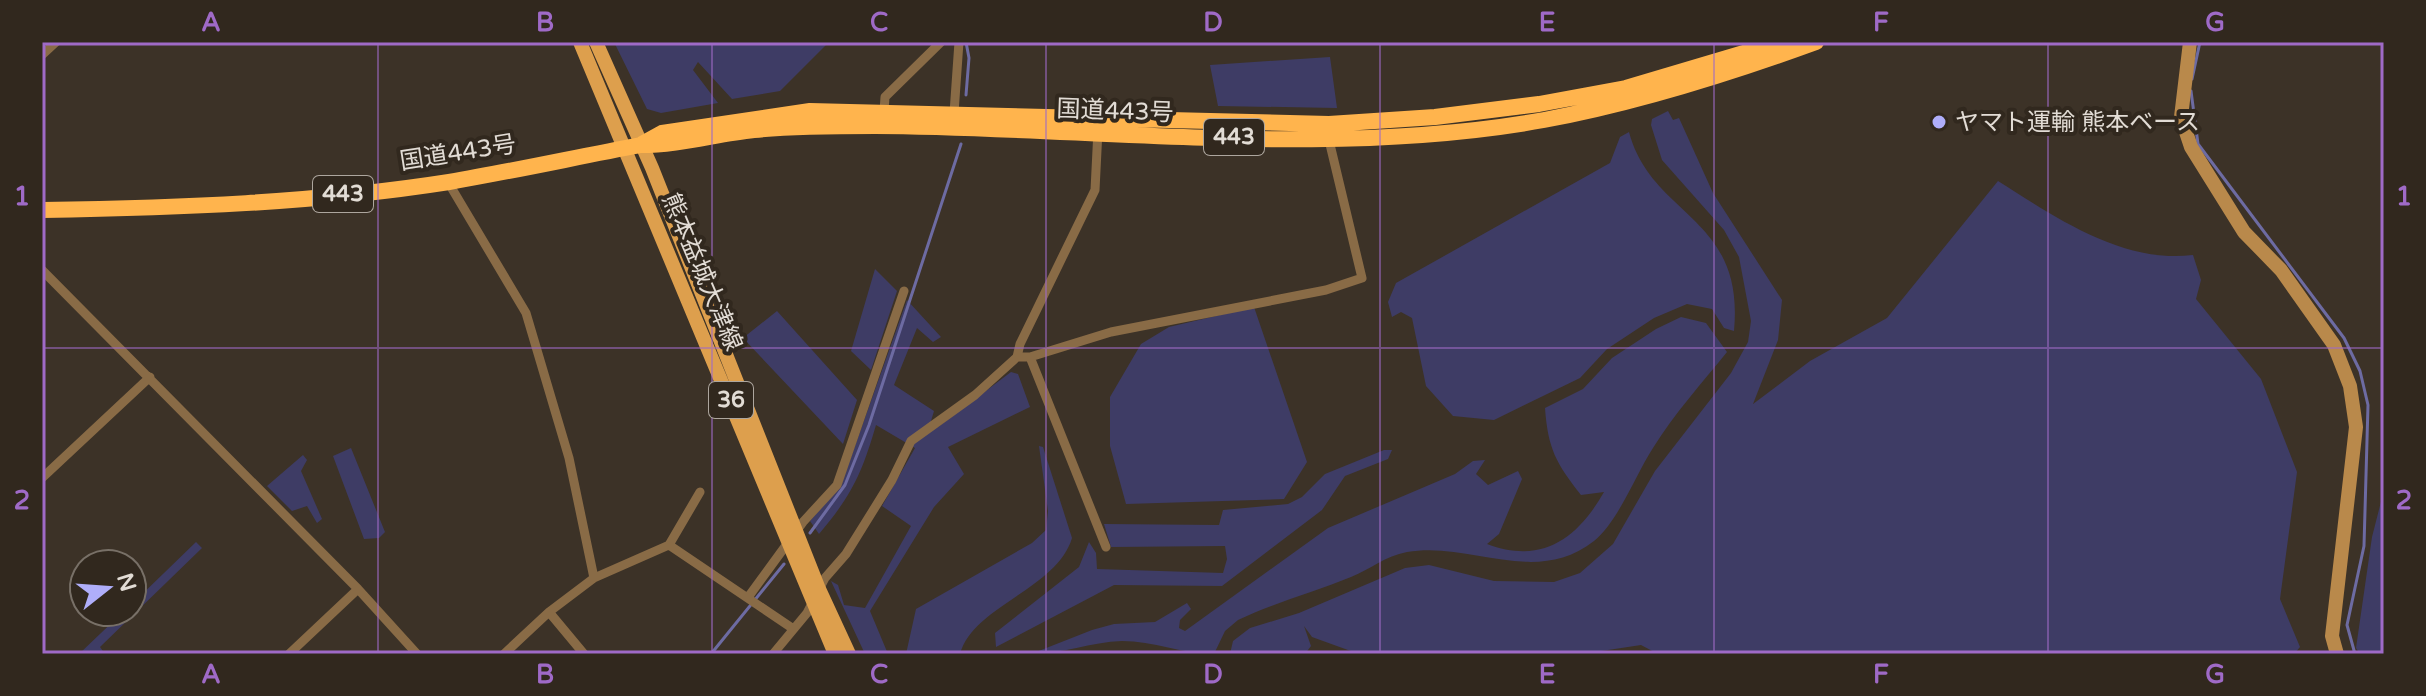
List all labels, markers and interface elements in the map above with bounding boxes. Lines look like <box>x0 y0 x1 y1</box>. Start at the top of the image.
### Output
text: A <box>201 7 221 38</box>
text: B <box>536 7 554 38</box>
text: C <box>870 7 888 38</box>
text: D <box>1203 7 1223 38</box>
text: E <box>1539 7 1555 38</box>
text: F <box>1873 7 1889 38</box>
text: G <box>2205 7 2225 38</box>
street label: 国道443号 <box>1056 94 1174 128</box>
place label: ヤマト運輸 熊本ベース <box>1955 108 2200 137</box>
marker: ヤマト運輸 熊本ベース <box>1930 113 1948 131</box>
road number: 443 <box>1204 119 1264 155</box>
street label: 国道443号 <box>398 130 518 176</box>
road number: 443 <box>313 176 373 212</box>
text: 1 <box>14 181 30 212</box>
text: 1 <box>2396 181 2412 212</box>
street label: 熊本益城大津線 <box>656 189 748 355</box>
road number: 36 <box>709 382 753 418</box>
text: 2 <box>14 485 30 516</box>
text: 2 <box>2396 485 2412 516</box>
north arrow <box>68 548 148 628</box>
text: N <box>111 570 141 595</box>
text: A <box>201 659 221 690</box>
text: B <box>536 659 554 690</box>
text: C <box>870 659 888 690</box>
text: D <box>1203 659 1223 690</box>
text: E <box>1539 659 1555 690</box>
text: F <box>1873 659 1889 690</box>
text: G <box>2205 659 2225 690</box>

